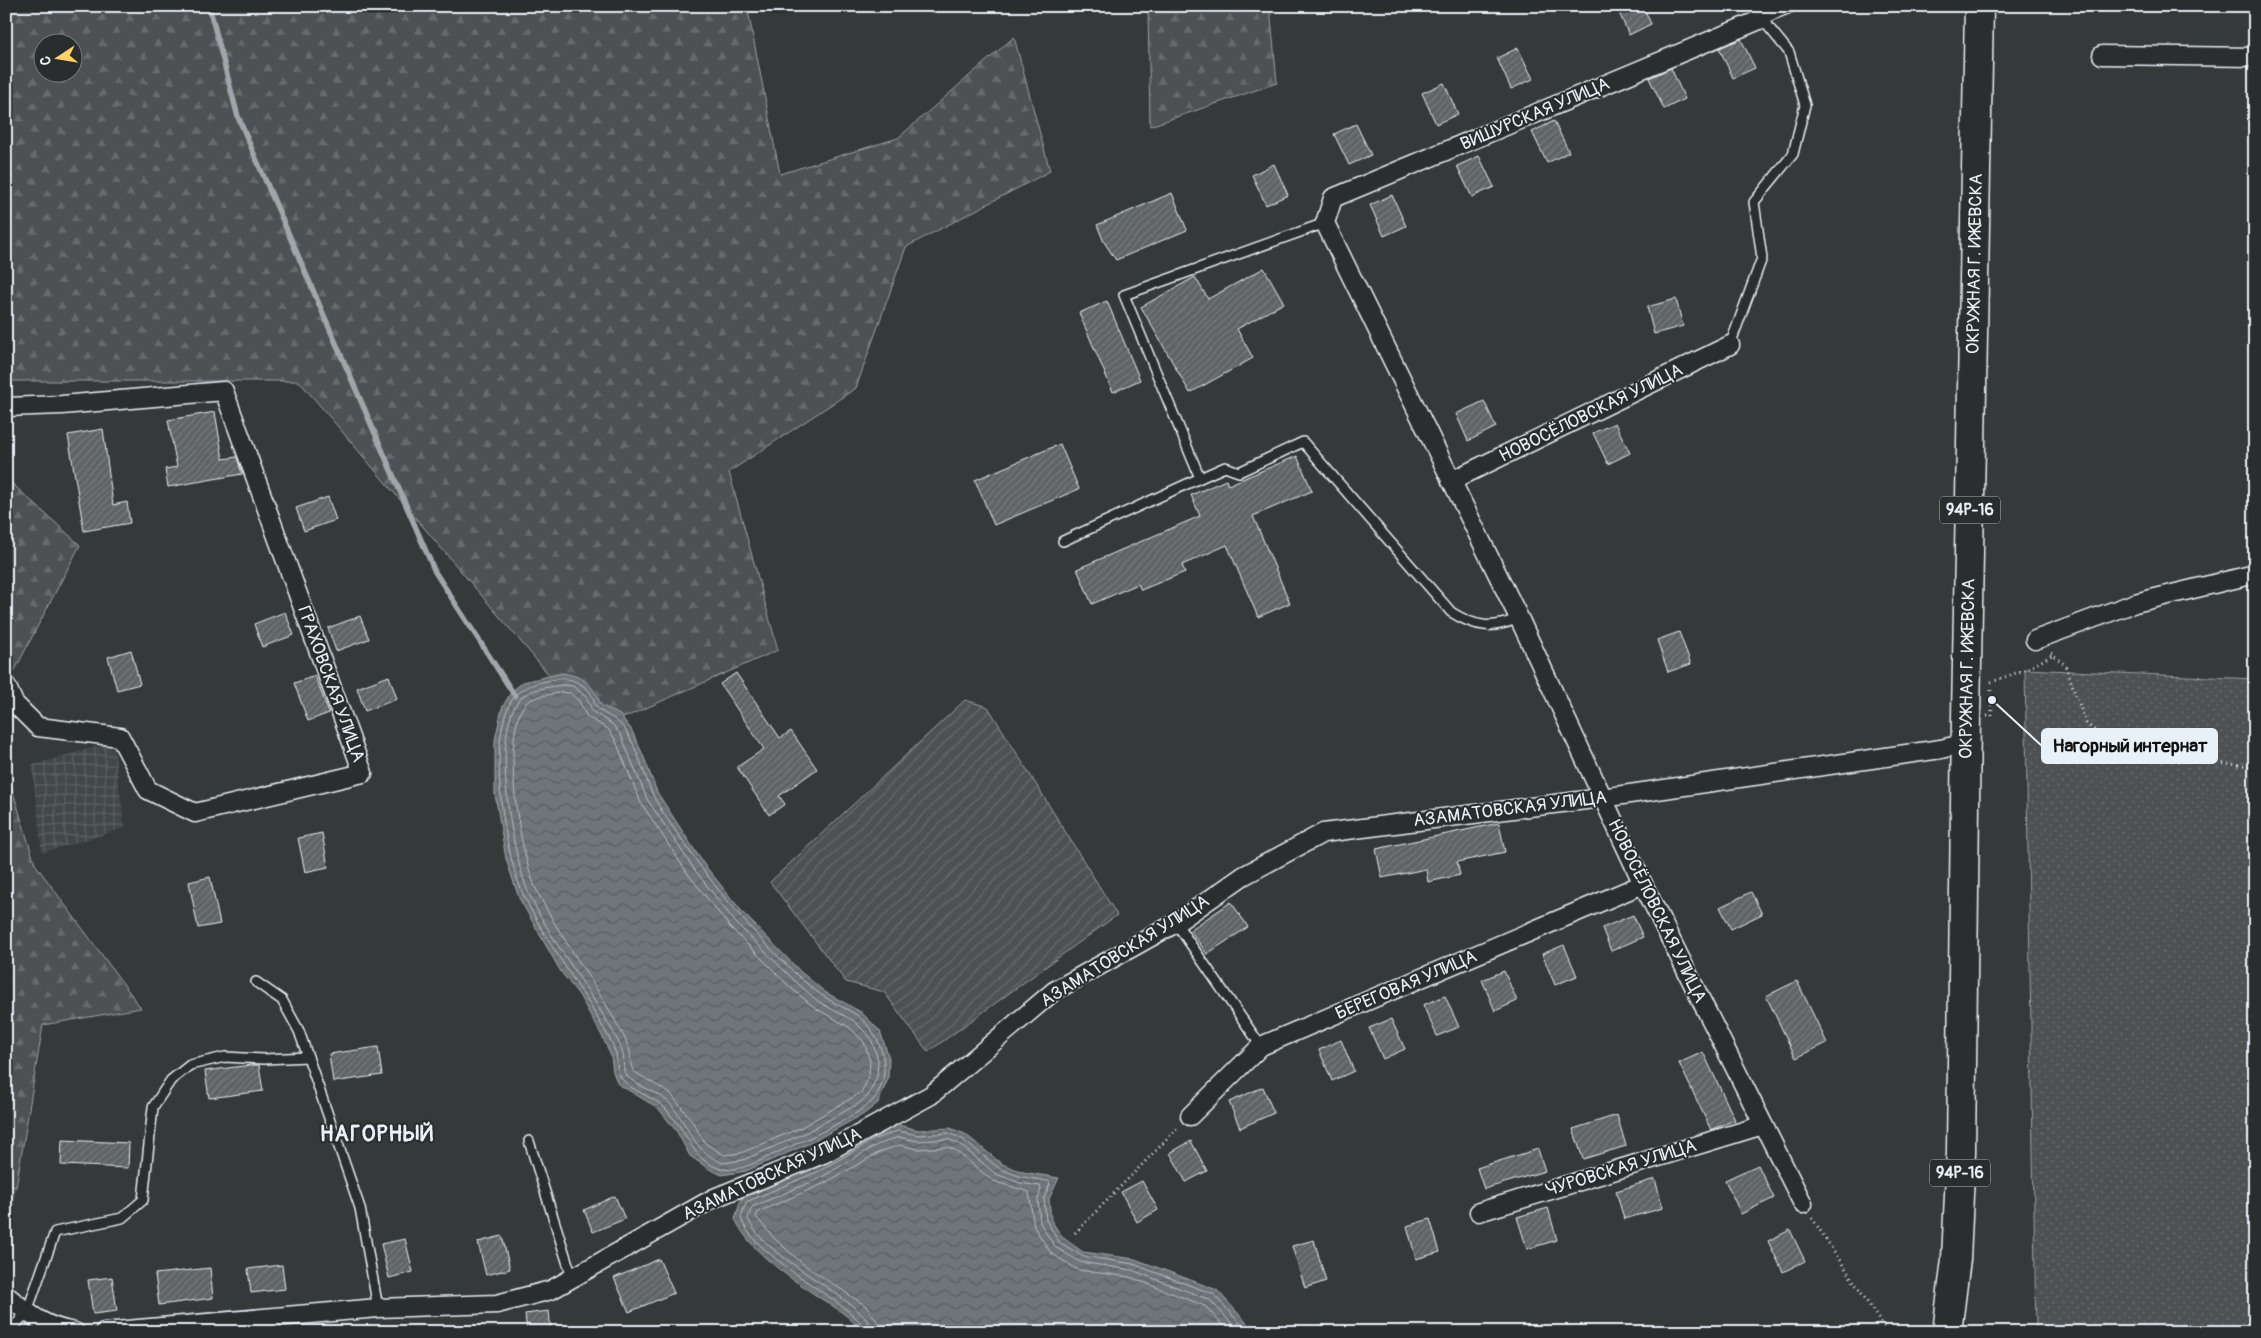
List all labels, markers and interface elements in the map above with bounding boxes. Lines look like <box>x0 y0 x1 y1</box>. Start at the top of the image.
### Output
north arrow <box>32 32 82 82</box>
text: С <box>36 54 55 67</box>
street label: ВИШУРСКАЯ УЛИЦА <box>1457 72 1613 156</box>
street label: ОКРУЖНАЯ Г. ИЖЕВСКА <box>1961 173 1987 354</box>
street label: НОВОСЁЛОВСКАЯ УЛИЦА <box>1495 358 1687 468</box>
road number: 94Р-16 <box>1940 496 2000 524</box>
street label: ОКРУЖНАЯ Г. ИЖЕВСКА <box>1954 578 1980 759</box>
street label: ГРАХОВСКАЯ УЛИЦА <box>292 603 370 766</box>
callout: Нагорный интернат <box>2042 729 2217 763</box>
text: Нагорный интернат <box>2052 734 2208 758</box>
street label: АЗАМАТОВСКАЯ УЛИЦА <box>1412 786 1608 832</box>
street label: НОВОСЁЛОВСКАЯ УЛИЦА <box>1602 815 1712 1007</box>
street label: АЗАМАТОВСКАЯ УЛИЦА <box>1036 889 1214 1012</box>
street label: БЕРЕГОВАЯ УЛИЦА <box>1332 945 1481 1025</box>
district label: НАГОРНЫЙ <box>320 1120 434 1148</box>
street label: АЗАМАТОВСКАЯ УЛИЦА <box>679 1122 865 1226</box>
street label: ЧУРОВСКАЯ УЛИЦА <box>1543 1134 1699 1202</box>
road number: 94Р-16 <box>1930 1160 1990 1186</box>

